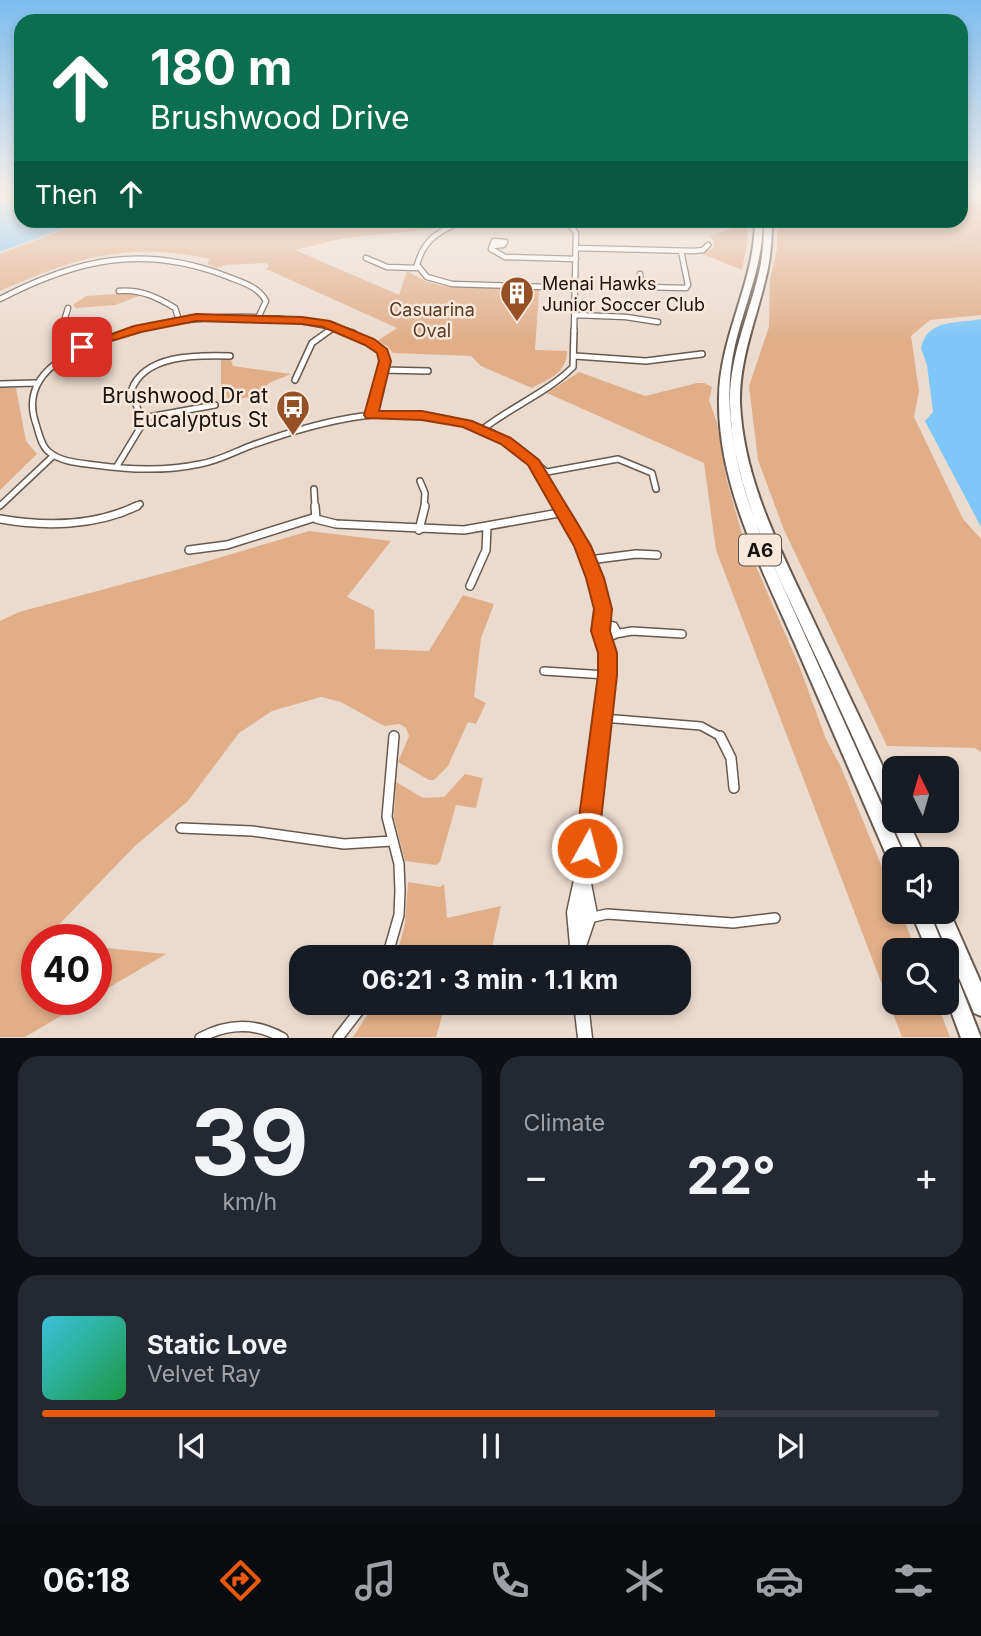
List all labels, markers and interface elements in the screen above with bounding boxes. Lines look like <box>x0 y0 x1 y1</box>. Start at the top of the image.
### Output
text: 180 m <box>150 38 292 97</box>
icon: ahead <box>35 42 126 133</box>
text: Brushwood Drive <box>150 98 410 137</box>
icon: ahead <box>112 175 150 213</box>
text: Then <box>35 179 98 210</box>
place label: Menai Hawks Junior Soccer Club <box>542 273 705 315</box>
building icon: Menai Hawks Junior Soccer Club <box>498 274 536 323</box>
park label: Casuarina Oval <box>389 299 475 341</box>
pin <box>52 317 112 377</box>
icon: arrive <box>63 328 101 366</box>
place label: Brushwood Dr at Eucalyptus St <box>102 383 268 432</box>
bus stop icon: Brushwood Dr at Eucalyptus St <box>274 388 312 437</box>
road number: A6 <box>739 534 781 566</box>
north arrow <box>882 756 959 833</box>
map controls <box>882 756 959 1015</box>
position arrow <box>550 811 624 885</box>
button: sound <box>882 847 959 924</box>
speed limit sign: 40 <box>21 924 112 1015</box>
button: search <box>882 938 959 1015</box>
text: 06:21 · 3 min · 1.1 km <box>362 964 618 995</box>
text: 39 <box>191 1087 309 1197</box>
text: Climate <box>524 1109 605 1137</box>
text: 22° <box>687 1144 776 1207</box>
text: − <box>524 1153 549 1199</box>
text: + <box>914 1153 939 1199</box>
text: km/h <box>222 1188 277 1216</box>
text: Static Love <box>147 1329 288 1360</box>
text: Velvet Ray <box>147 1360 261 1388</box>
icon: previous <box>173 1427 211 1465</box>
icon: pause <box>472 1427 510 1465</box>
icon: next <box>771 1427 809 1465</box>
icon: directions <box>216 1556 265 1605</box>
icon: music <box>351 1556 400 1605</box>
icon: phone <box>485 1556 534 1605</box>
icon: climate <box>620 1556 669 1605</box>
icon: car <box>755 1556 804 1605</box>
icon: filters <box>889 1556 938 1605</box>
text: 06:18 <box>43 1561 130 1600</box>

